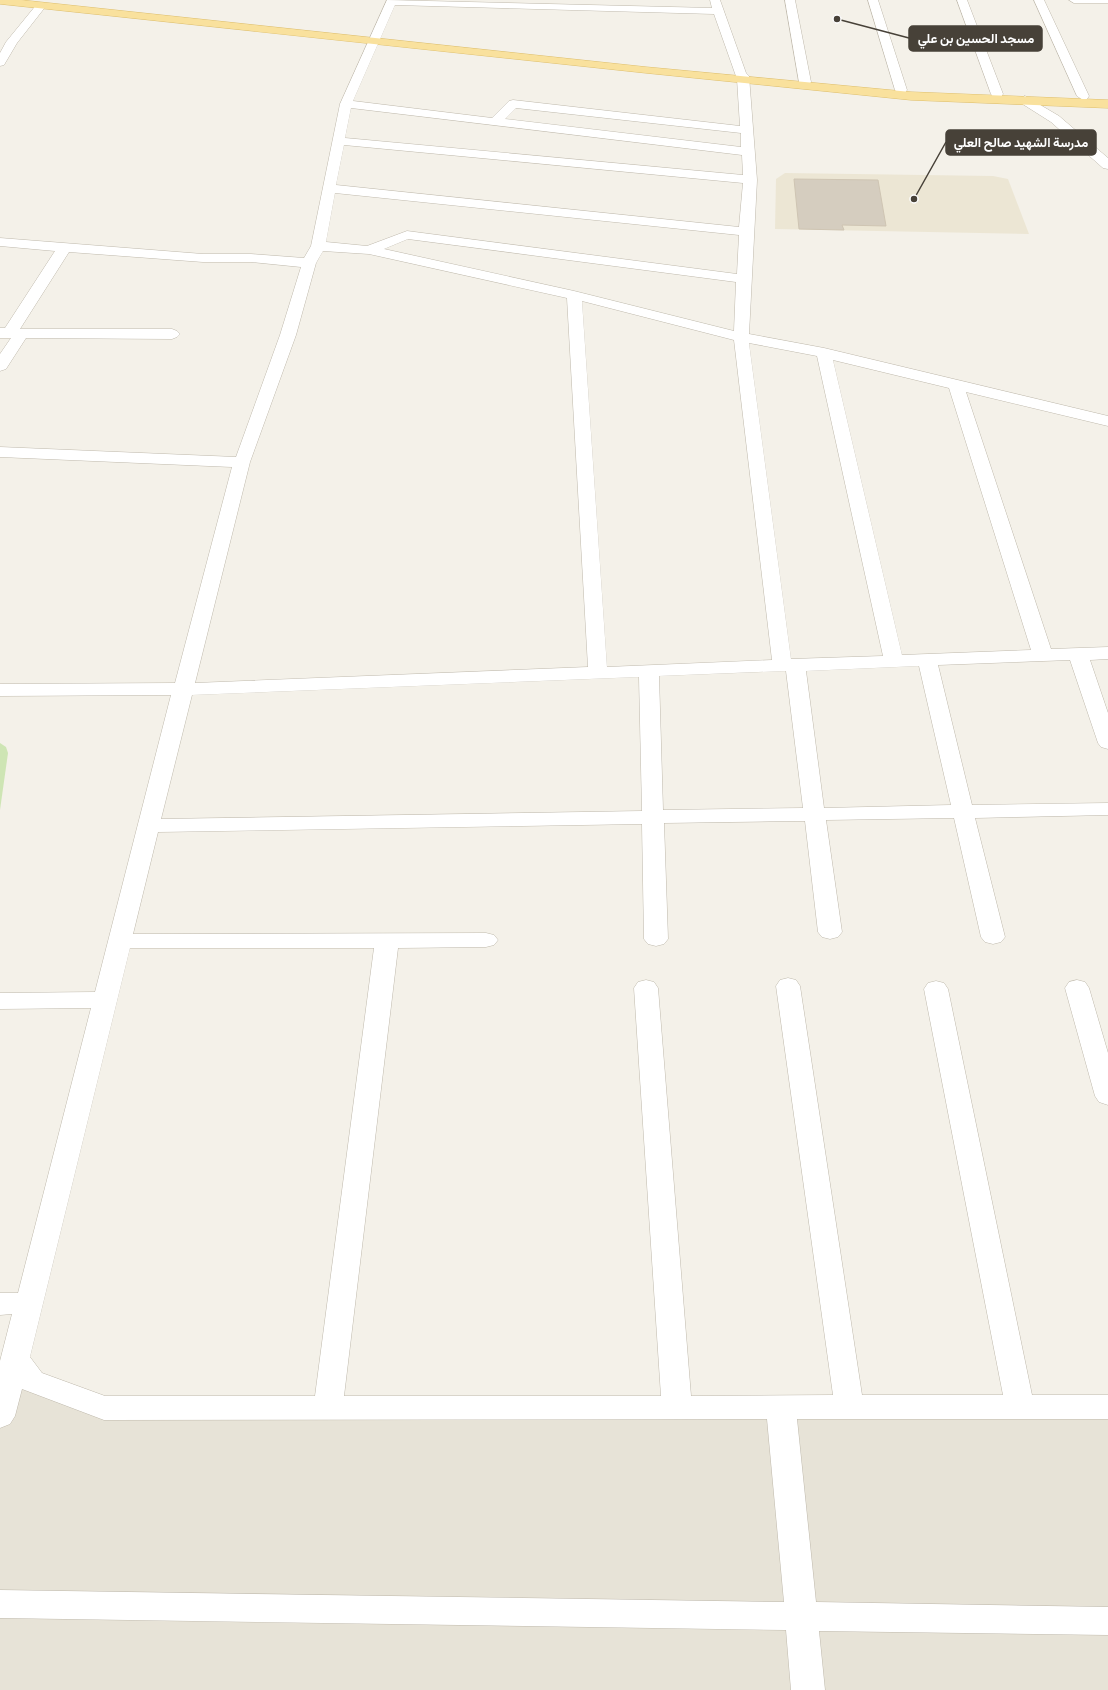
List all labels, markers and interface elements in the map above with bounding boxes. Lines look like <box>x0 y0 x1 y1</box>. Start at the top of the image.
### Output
callout: مسجد الحسين بن علي <box>909 26 1042 51</box>
text: مسجد الحسين بن علي <box>918 30 1034 49</box>
callout: مدرسة الشهيد صالح العلي <box>946 130 1096 155</box>
text: مدرسة الشهيد صالح العلي <box>954 134 1088 153</box>

